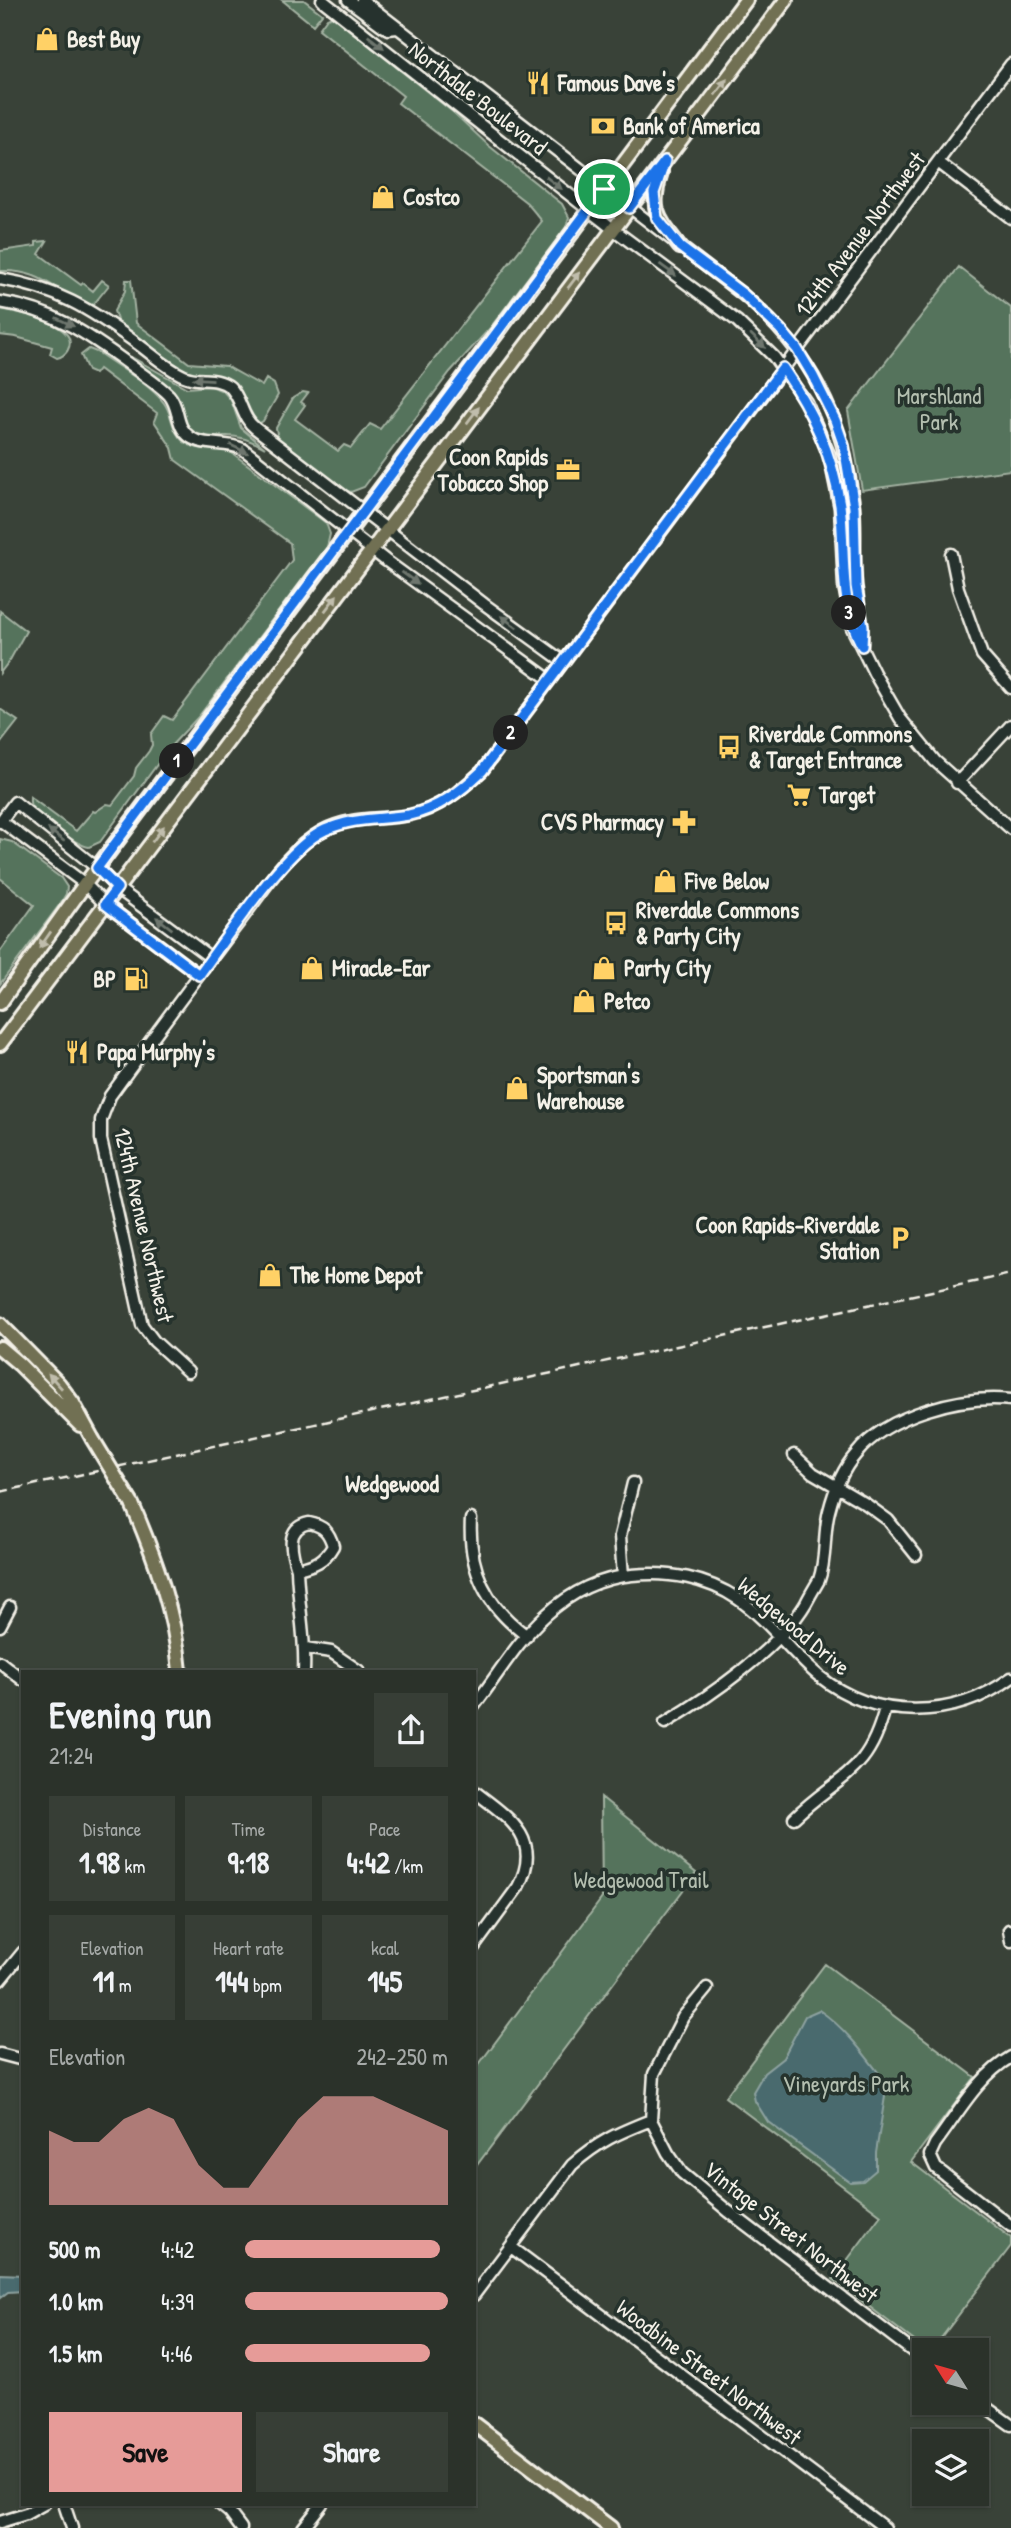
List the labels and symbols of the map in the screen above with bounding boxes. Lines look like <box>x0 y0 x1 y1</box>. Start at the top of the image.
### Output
place label: Best Buy <box>67 23 141 55</box>
shop icon: Best Buy <box>33 25 61 53</box>
street label: Northdale Boulevard <box>403 34 554 162</box>
one-way arrow <box>366 35 384 50</box>
place label: Famous Dave's <box>557 67 675 98</box>
restaurant icon: Famous Dave's <box>524 69 552 97</box>
one-way arrow <box>713 78 727 96</box>
place label: Bank of America <box>623 110 760 141</box>
bank icon: Bank of America <box>589 112 617 140</box>
street label: 124th Avenue Northwest <box>787 144 932 322</box>
pin <box>574 159 634 219</box>
one-way arrow <box>546 175 563 190</box>
place label: Costco <box>403 181 461 212</box>
shop icon: Costco <box>369 183 397 211</box>
one-way arrow <box>659 263 677 277</box>
one-way arrow <box>567 272 582 290</box>
one-way arrow <box>55 316 75 327</box>
one-way arrow <box>749 332 766 348</box>
one-way arrow <box>192 373 214 384</box>
park label: Marshland Park <box>897 380 981 437</box>
one-way arrow <box>465 406 480 424</box>
place label: Coon Rapids Tobacco Shop <box>437 441 548 499</box>
one-way arrow <box>229 443 249 454</box>
office icon: Coon Rapids Tobacco Shop <box>554 456 582 484</box>
one-way arrow <box>401 571 419 585</box>
one-way arrow <box>324 595 339 613</box>
pin: 3 <box>832 596 866 630</box>
one-way arrow <box>500 615 518 629</box>
pin: 2 <box>494 716 528 750</box>
place label: Riverdale Commons & Target Entrance <box>749 718 912 776</box>
bus stop icon: Riverdale Commons & Target Entrance <box>715 733 743 761</box>
pin: 1 <box>160 744 194 778</box>
place label: Target <box>818 779 876 811</box>
supermarket icon: Target <box>785 781 813 809</box>
place label: CVS Pharmacy <box>541 806 664 838</box>
pharmacy icon: CVS Pharmacy <box>670 808 698 836</box>
one-way arrow <box>150 825 165 843</box>
one-way arrow <box>47 828 65 843</box>
place label: Five Below <box>684 865 770 896</box>
shop icon: Five Below <box>651 867 679 895</box>
place label: Riverdale Commons & Party City <box>636 894 799 952</box>
bus stop icon: Riverdale Commons & Party City <box>602 909 630 937</box>
one-way arrow <box>155 917 173 931</box>
one-way arrow <box>38 931 52 949</box>
place label: Miracle-Ear <box>332 952 430 983</box>
place label: Party City <box>624 952 712 984</box>
shop icon: Miracle-Ear <box>298 954 326 982</box>
shop icon: Party City <box>590 954 618 982</box>
place label: BP <box>93 963 116 994</box>
fuel station icon: BP <box>122 965 150 993</box>
place label: Petco <box>604 985 651 1016</box>
shop icon: Petco <box>570 987 598 1015</box>
place label: Papa Murphy's <box>97 1036 215 1068</box>
restaurant icon: Papa Murphy's <box>63 1038 91 1066</box>
place label: Sportsman's Warehouse <box>537 1059 640 1116</box>
shop icon: Sportsman's Warehouse <box>503 1074 531 1102</box>
street label: 124th Avenue Northwest <box>107 1125 182 1326</box>
place label: Coon Rapids-Riverdale Station <box>696 1209 881 1266</box>
parking icon: Coon Rapids-Riverdale Station <box>886 1224 914 1252</box>
place label: The Home Depot <box>289 1259 423 1291</box>
shop icon: The Home Depot <box>256 1261 284 1289</box>
one-way arrow <box>47 1372 63 1390</box>
district label: Wedgewood <box>345 1467 440 1500</box>
street label: Wedgewood Drive <box>731 1569 857 1682</box>
park label: Wedgewood Trail <box>573 1864 709 1895</box>
park label: Vineyards Park <box>783 2068 910 2099</box>
street label: Vintage Street Northwest <box>698 2154 886 2310</box>
street label: Woodbine Street Northwest <box>610 2292 809 2452</box>
north arrow <box>912 2338 989 2415</box>

